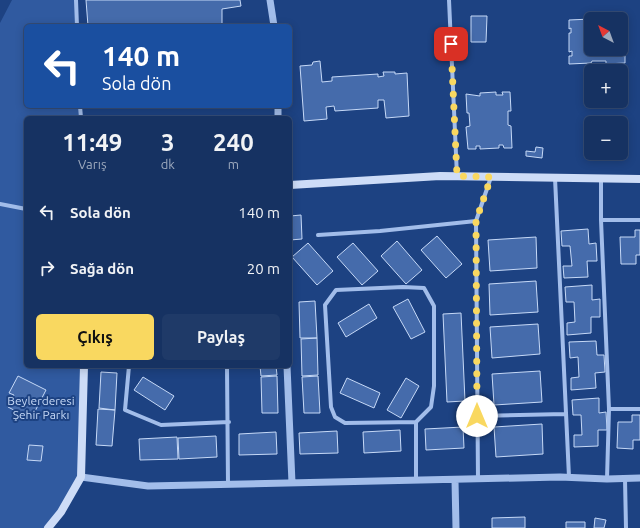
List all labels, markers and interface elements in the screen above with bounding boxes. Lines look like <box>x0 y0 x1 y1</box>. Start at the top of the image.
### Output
north arrow <box>584 12 628 56</box>
map controls <box>584 12 628 160</box>
pin <box>434 27 468 61</box>
icon: arrive <box>440 33 462 55</box>
icon: left <box>36 40 88 92</box>
text: 140 m <box>102 40 180 71</box>
button: + <box>584 64 628 108</box>
text: Sola dön <box>102 73 171 93</box>
button: − <box>584 116 628 160</box>
text: 11:49 <box>62 129 122 156</box>
text: 3 <box>161 129 174 156</box>
text: 240 <box>213 129 254 156</box>
text: Varış <box>78 157 107 171</box>
text: dk <box>161 157 175 171</box>
text: m <box>228 157 239 171</box>
icon: left <box>36 201 58 223</box>
text: Sola dön <box>70 204 131 221</box>
text: 140 m <box>238 204 280 221</box>
icon: right <box>36 257 58 279</box>
text: Sağa dön <box>70 260 134 277</box>
text: 20 m <box>247 260 280 277</box>
button: Çıkış <box>36 314 154 360</box>
button: Paylaş <box>162 314 280 360</box>
park label: Beylerderesi Şehir Parkı <box>7 394 75 421</box>
position arrow <box>456 395 498 437</box>

